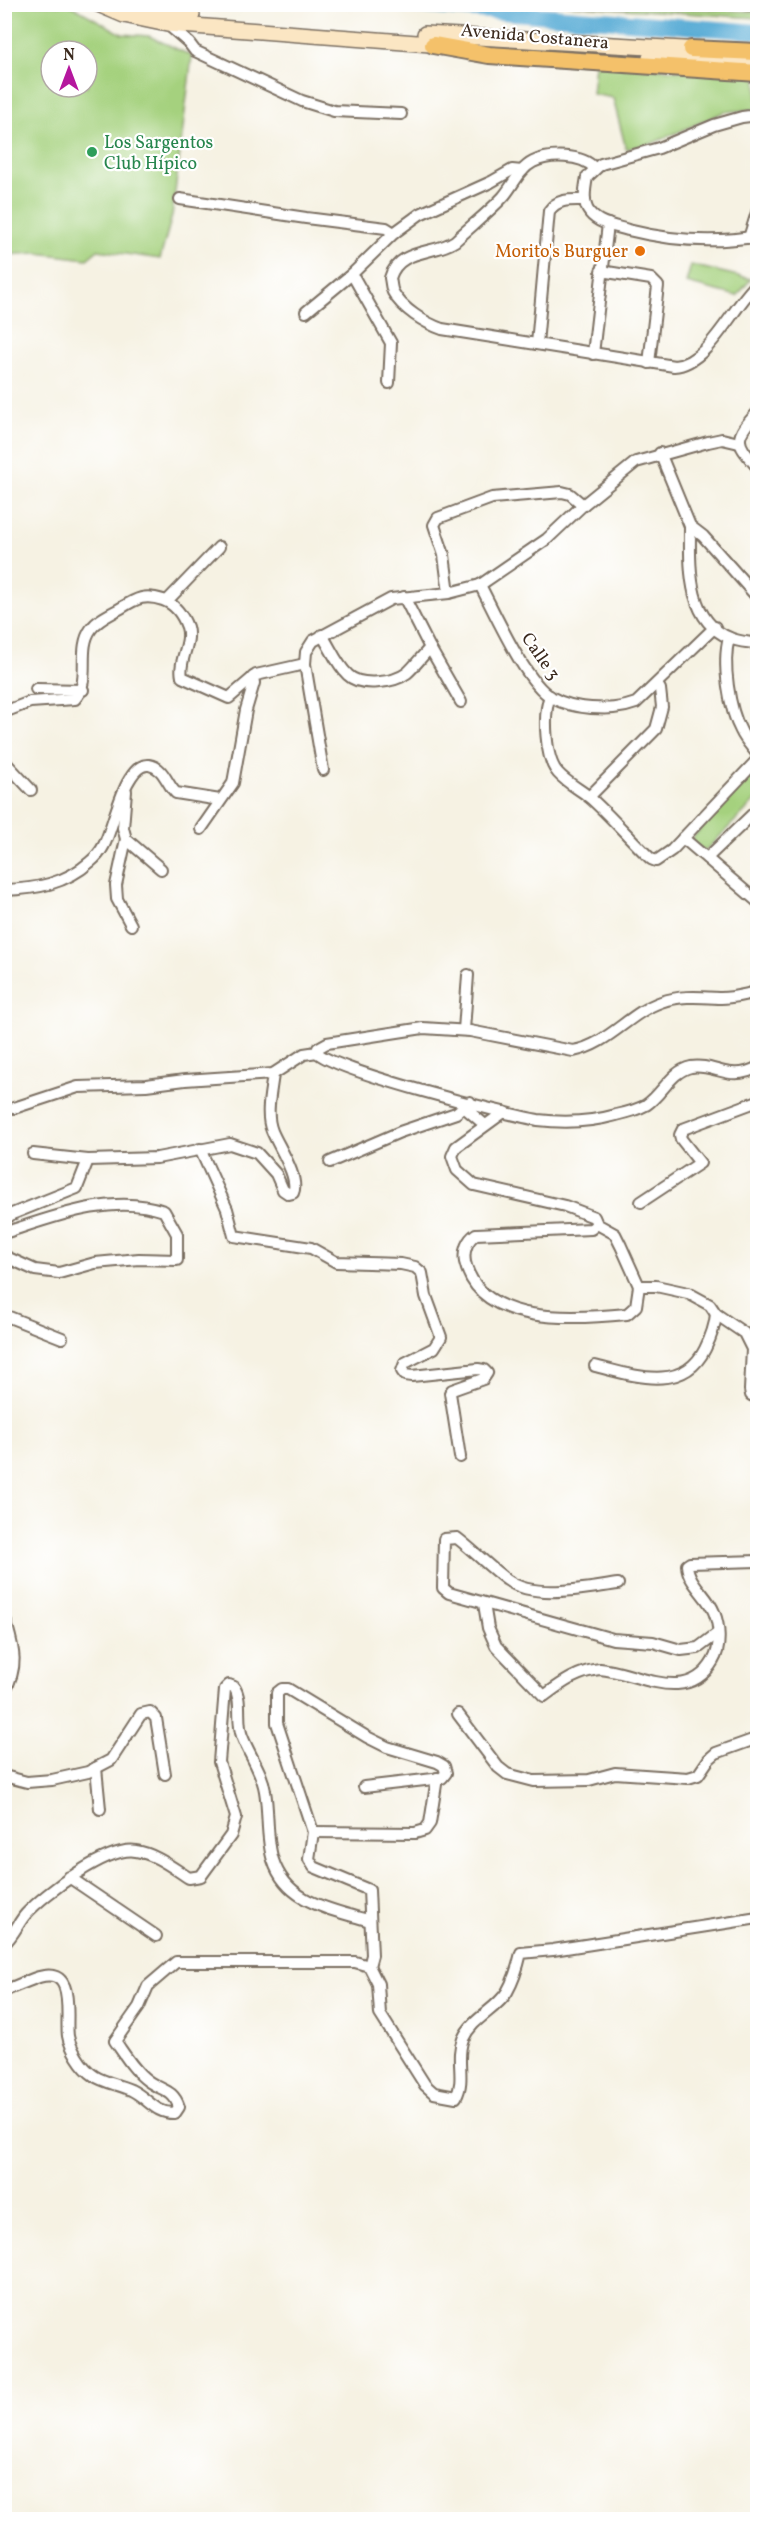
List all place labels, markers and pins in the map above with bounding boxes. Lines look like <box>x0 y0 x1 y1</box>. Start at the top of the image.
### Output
place label: Los Sargentos Club Hípico <box>104 131 213 177</box>
marker: Los Sargentos Club Hípico <box>85 145 99 159</box>
place label: Morito's Burguer <box>495 240 628 265</box>
marker: Morito's Burguer <box>633 244 647 258</box>

